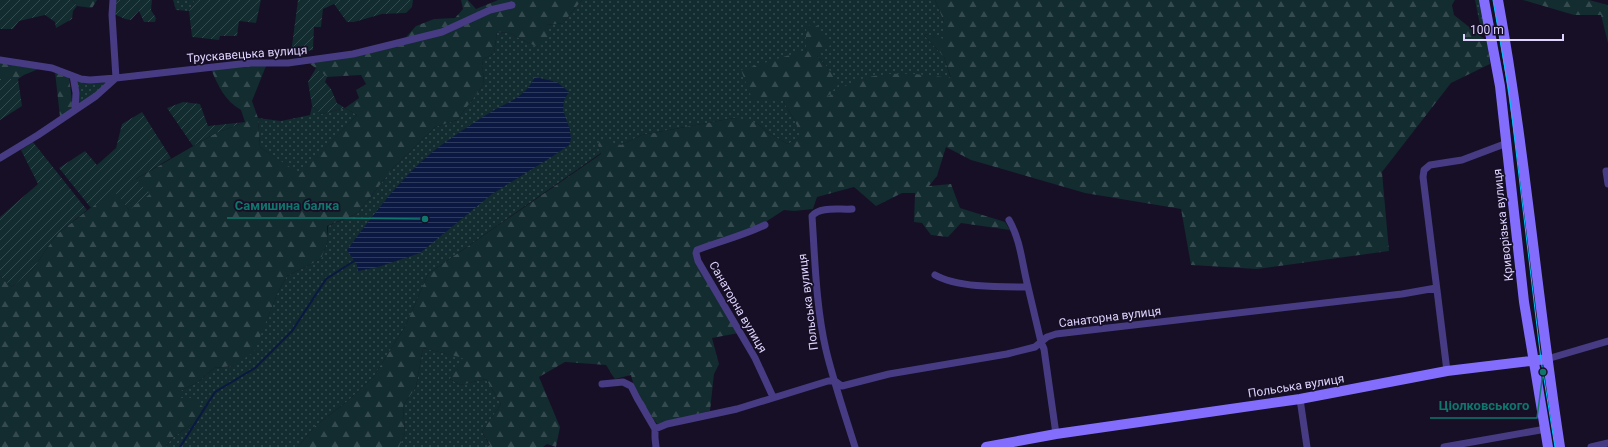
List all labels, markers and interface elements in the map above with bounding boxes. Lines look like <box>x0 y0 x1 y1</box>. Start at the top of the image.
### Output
scale bar <box>1464 16 1563 42</box>
text: 100 m <box>1470 23 1504 37</box>
street label: Трускавецька вулиця <box>186 43 308 65</box>
street label: Криворізька вулиця <box>1490 168 1516 282</box>
callout: Самишина балка <box>227 193 347 218</box>
text: Самишина балка <box>235 198 339 213</box>
street label: Польська вулиця <box>795 253 821 351</box>
street label: Санаторна вулиця <box>706 259 770 355</box>
street label: Санаторна вулиця <box>1058 304 1162 330</box>
street label: Польська вулиця <box>1247 371 1345 401</box>
callout: Ціолковського <box>1430 393 1537 418</box>
text: Ціолковського <box>1439 398 1529 413</box>

